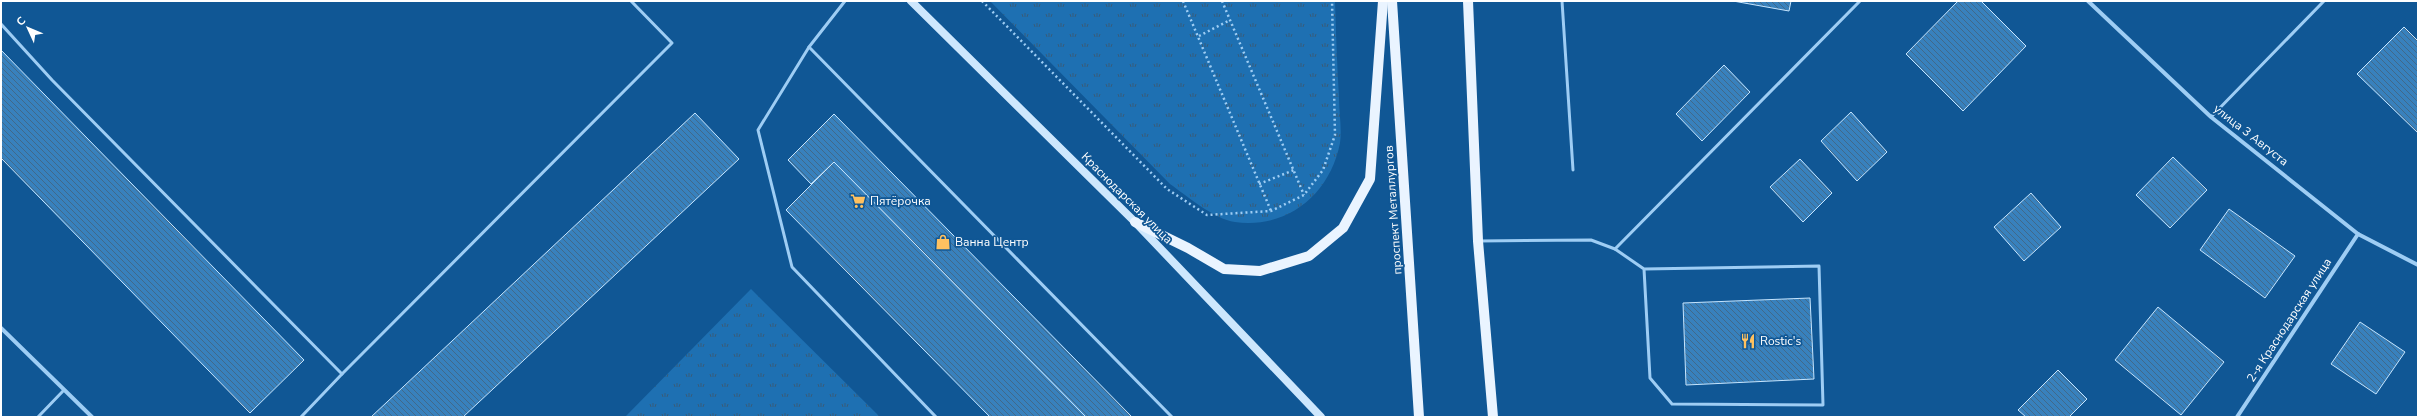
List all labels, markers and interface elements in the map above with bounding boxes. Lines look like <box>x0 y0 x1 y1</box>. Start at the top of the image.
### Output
north arrow <box>8 8 48 48</box>
text: С <box>13 13 30 29</box>
street label: улица 3 Августа <box>2210 101 2292 169</box>
street label: проспект Металлургов <box>1380 145 1405 275</box>
street label: Краснодарская улица <box>1078 149 1176 247</box>
supermarket icon: Пятёрочка <box>849 192 867 210</box>
place label: Пятёрочка <box>870 193 931 209</box>
shop icon: Ванна Центр <box>934 233 952 251</box>
place label: Ванна Центр <box>955 234 1029 250</box>
street label: 2-я Краснодарская улица <box>2243 255 2335 385</box>
restaurant icon: Rostic's <box>1739 332 1757 350</box>
place label: Rostic's <box>1760 333 1801 349</box>

